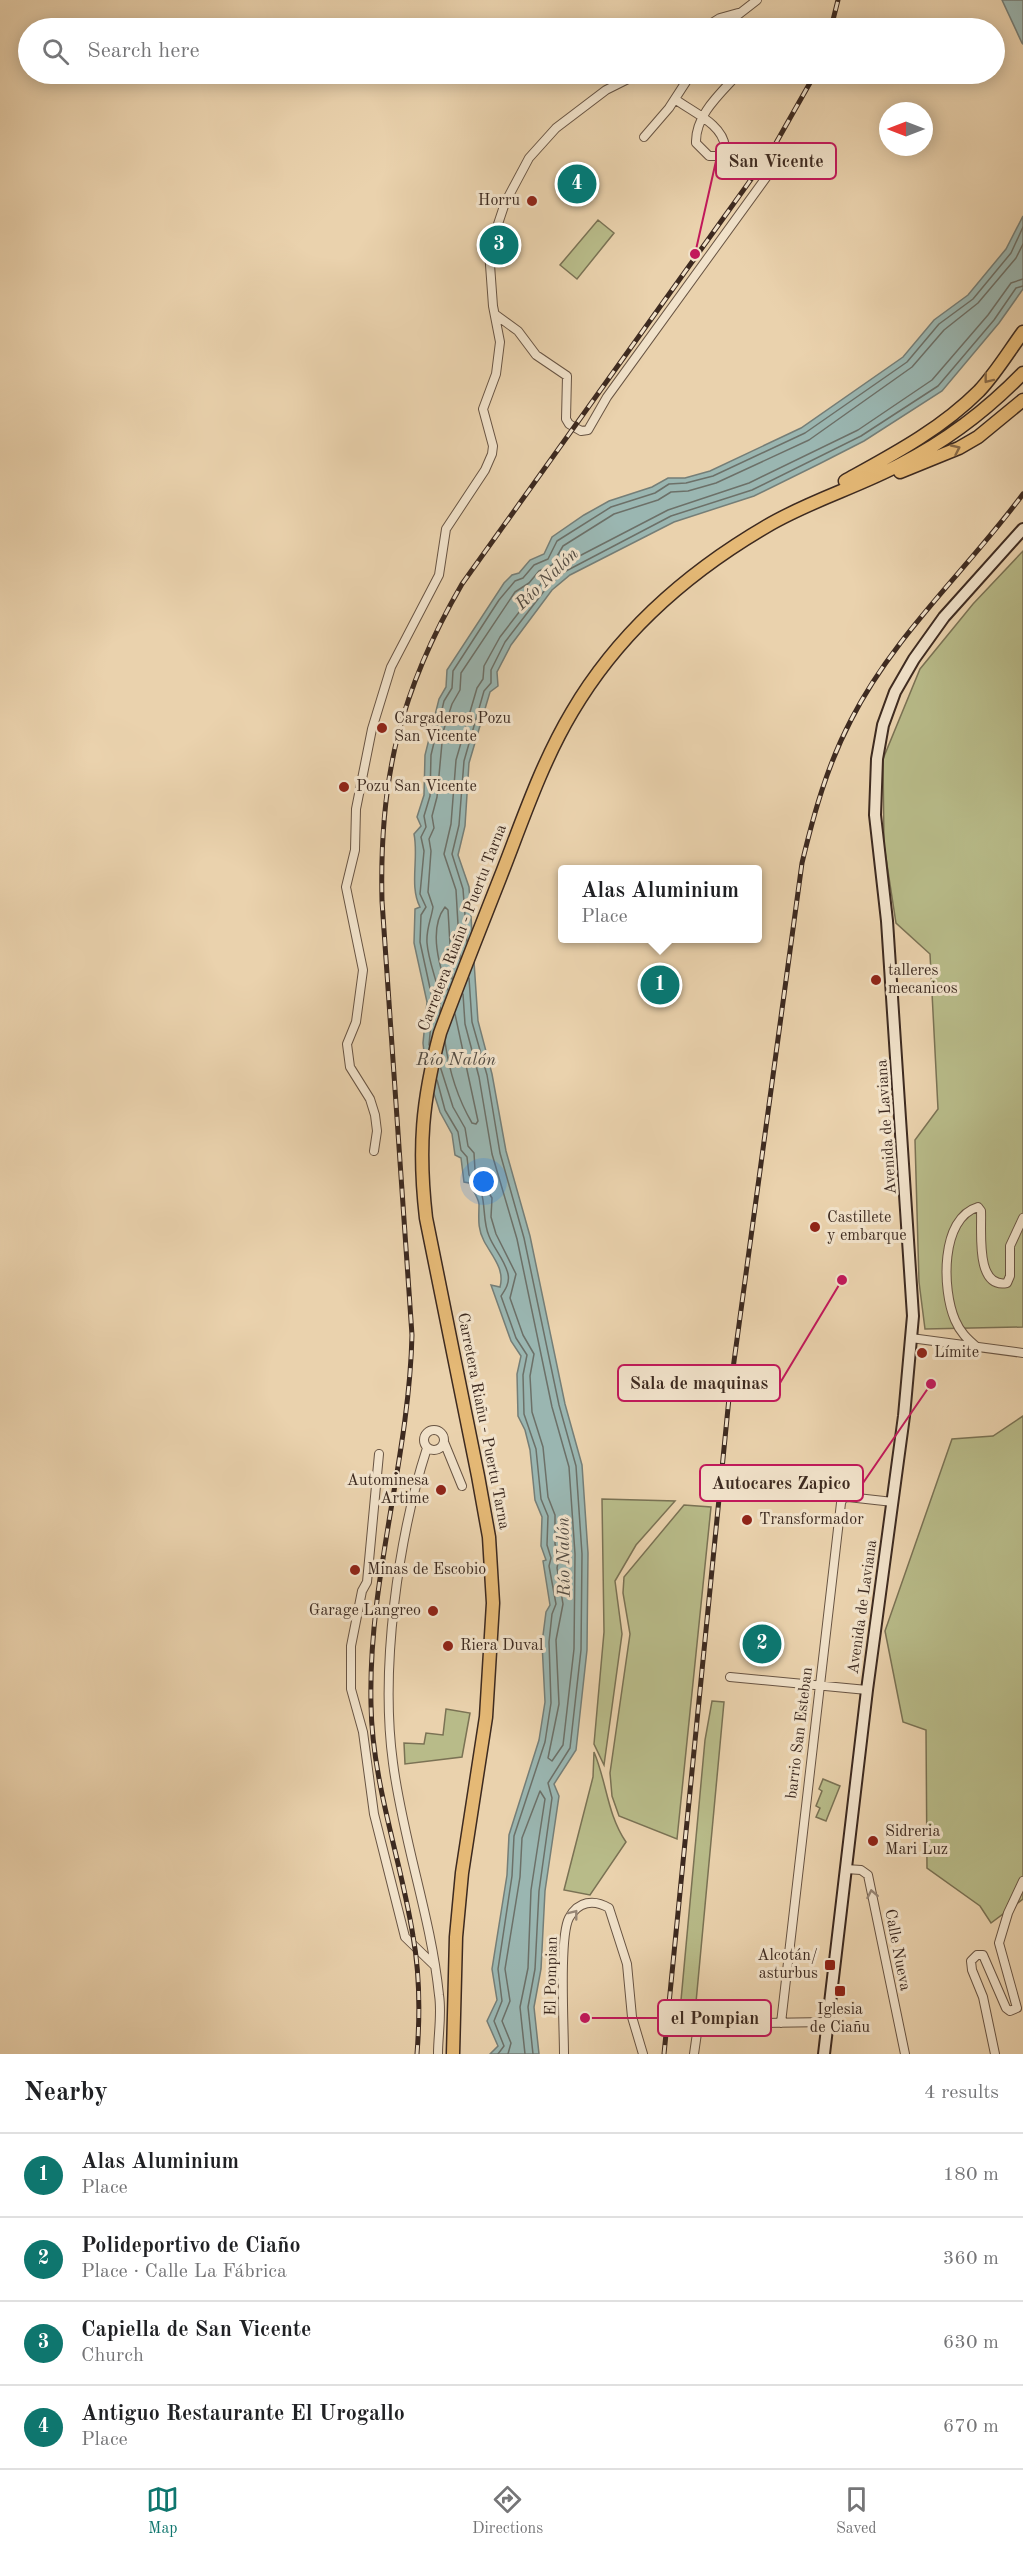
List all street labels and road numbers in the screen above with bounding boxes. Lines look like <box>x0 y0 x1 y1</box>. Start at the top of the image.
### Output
street label: Carretera Riañu - Puertu Tarna <box>416 822 510 1034</box>
street label: Avenida de Laviana <box>874 1059 900 1195</box>
street label: Carretera Riañu - Puertu Tarna <box>454 1311 512 1531</box>
street label: Avenida de Laviana <box>846 1539 880 1675</box>
street label: barrio San Esteban <box>784 1666 816 1800</box>
street label: Calle Nueva <box>881 1908 913 1992</box>
street label: El Pompian <box>543 1936 561 2016</box>

